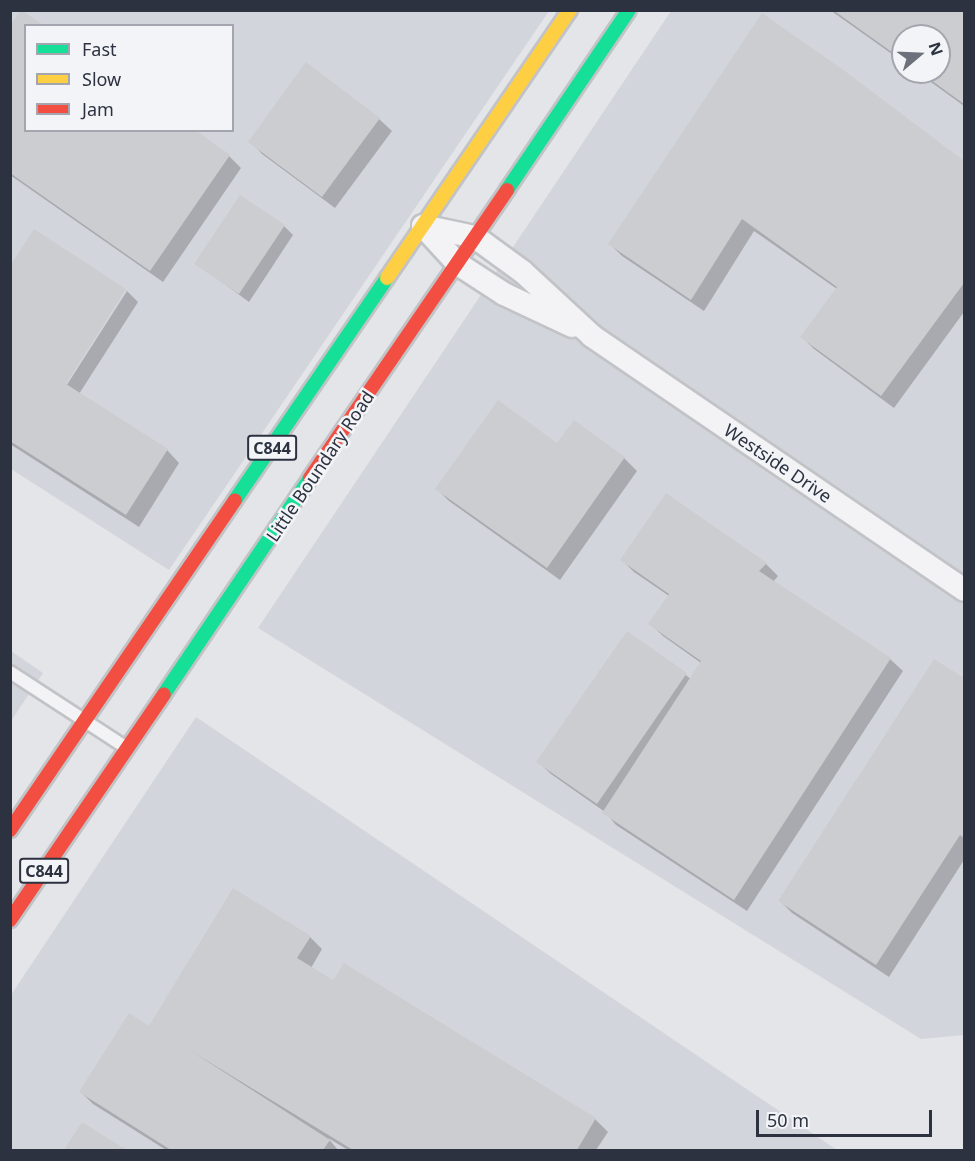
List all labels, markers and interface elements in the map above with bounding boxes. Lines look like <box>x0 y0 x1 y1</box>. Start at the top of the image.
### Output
legend <box>24 24 234 132</box>
north arrow <box>891 24 951 84</box>
text: Fast <box>82 37 117 61</box>
text: N <box>924 39 949 59</box>
text: Slow <box>82 67 121 91</box>
text: Jam <box>82 97 114 121</box>
street label: Little Boundary Road <box>262 387 378 545</box>
street label: Westside Drive <box>720 419 836 507</box>
road number: C844 <box>246 435 298 461</box>
road number: C844 <box>18 858 70 884</box>
scale bar <box>759 1098 934 1136</box>
text: 50 m <box>767 1108 809 1132</box>

